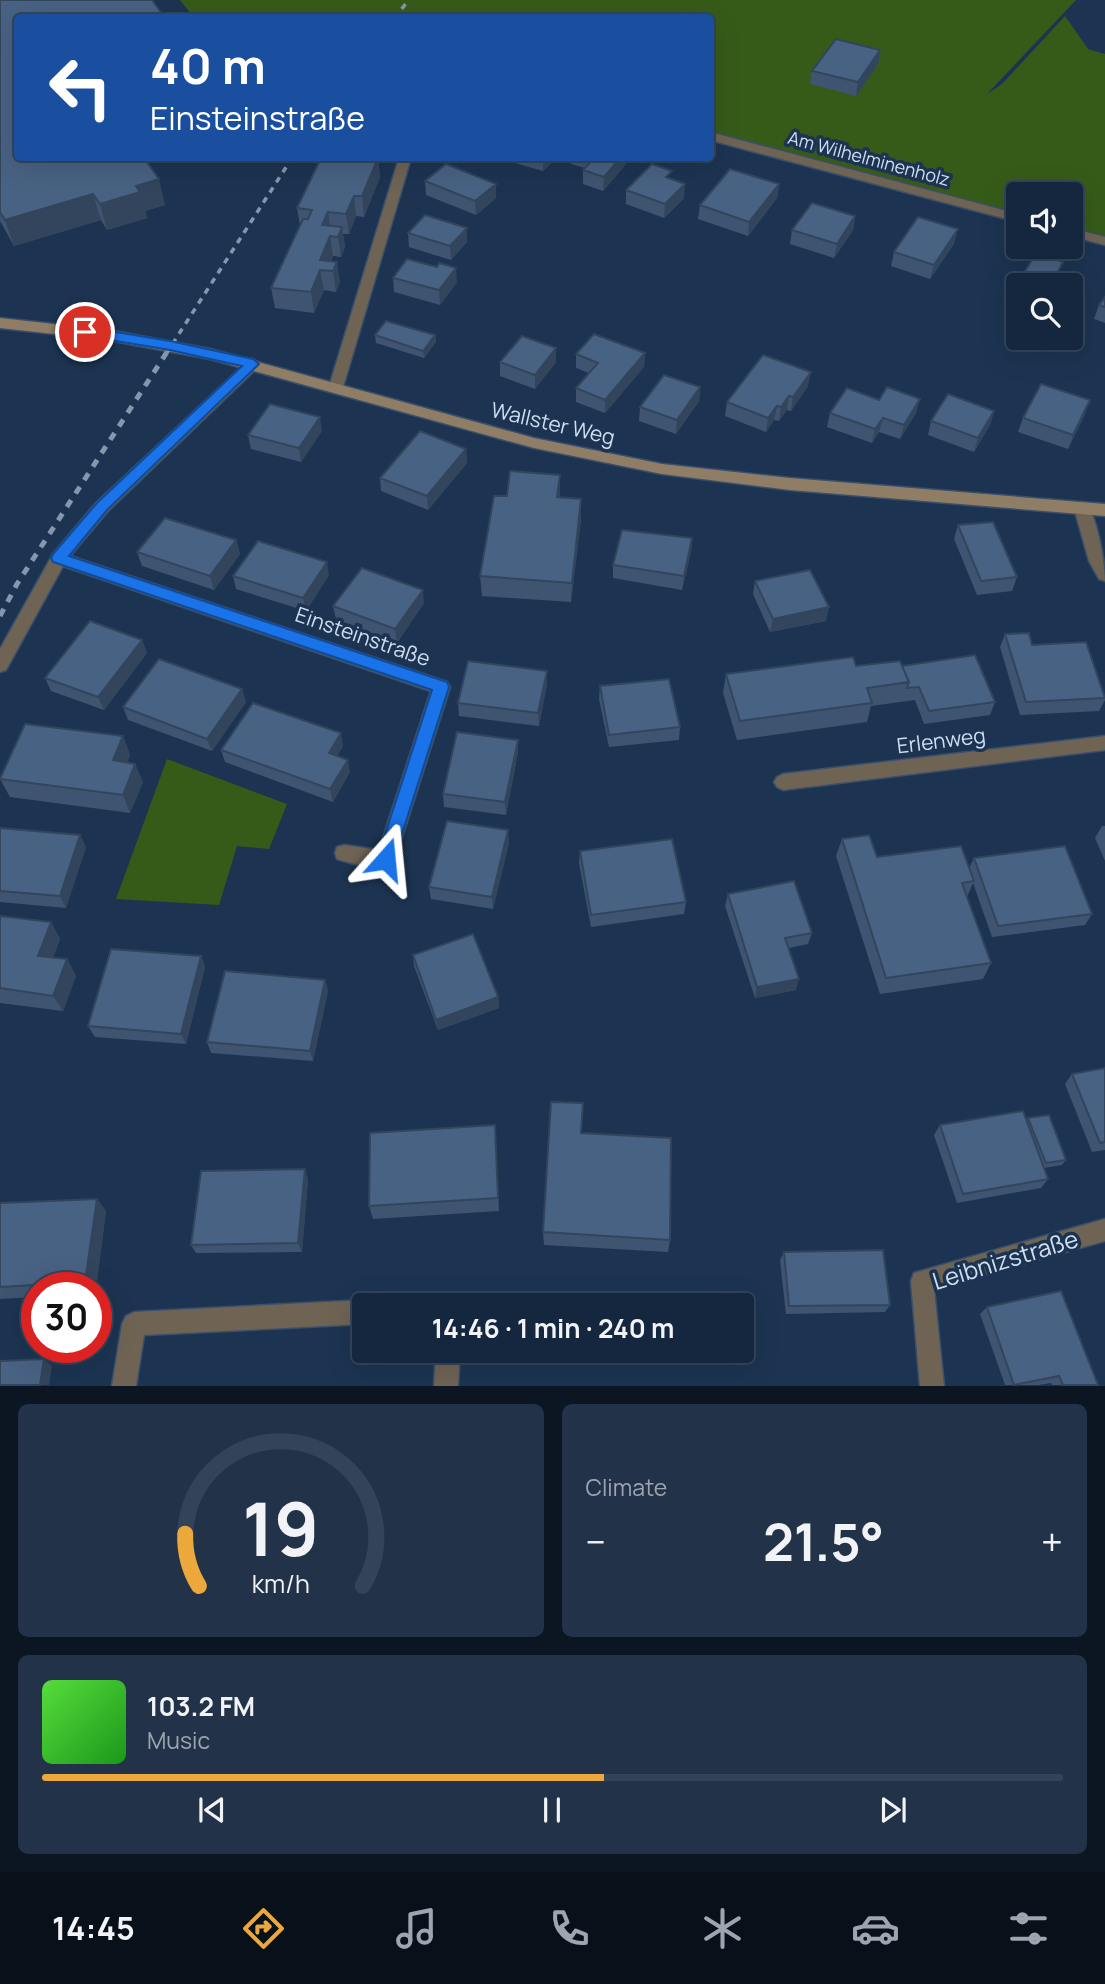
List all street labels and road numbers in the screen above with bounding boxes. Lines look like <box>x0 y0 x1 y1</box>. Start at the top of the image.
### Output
street label: Am Wilhelminenholz <box>785 125 953 191</box>
street label: Wallster Weg <box>488 395 618 451</box>
street label: Einsteinstraße <box>292 600 434 672</box>
street label: Erlenweg <box>895 721 987 759</box>
street label: Leibnizstraße <box>928 1221 1082 1297</box>

